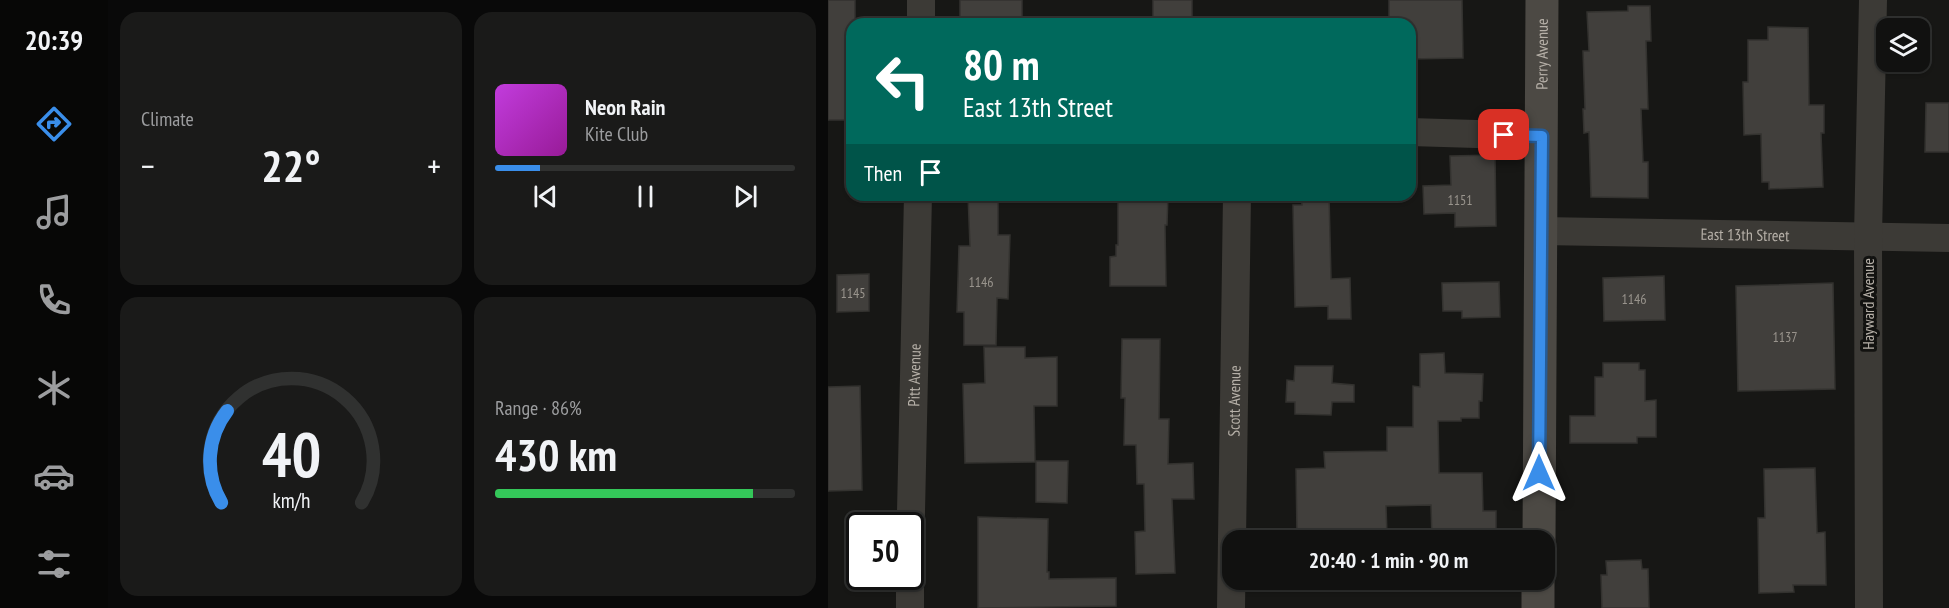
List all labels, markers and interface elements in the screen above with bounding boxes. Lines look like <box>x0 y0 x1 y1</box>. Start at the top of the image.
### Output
street label: Perry Avenue <box>1532 18 1552 90</box>
map controls <box>1876 18 1930 72</box>
button: layers <box>1876 18 1930 72</box>
text: 20:39 <box>25 23 83 57</box>
text: 80 m <box>963 37 1040 92</box>
icon: left <box>864 42 942 120</box>
text: East 13th Street <box>963 90 1113 124</box>
text: Neon Rain <box>585 93 665 121</box>
icon: directions <box>33 103 75 145</box>
text: Climate <box>141 106 194 132</box>
pin <box>1478 109 1529 160</box>
icon: arrive <box>1487 118 1520 151</box>
text: Kite Club <box>585 121 648 147</box>
text: 22° <box>261 136 321 194</box>
text: − <box>141 144 155 187</box>
text: + <box>427 144 441 187</box>
icon: arrive <box>914 156 947 189</box>
text: Then <box>864 159 902 187</box>
icon: previous <box>529 180 562 213</box>
icon: pause <box>629 180 662 213</box>
icon: next <box>729 180 762 213</box>
icon: music <box>33 191 75 233</box>
house number: 1151 <box>1447 191 1473 209</box>
street label: East 13th Street <box>1700 224 1790 245</box>
street label: Hayward Avenue <box>1858 258 1878 350</box>
house number: 1146 <box>968 273 994 291</box>
icon: phone <box>33 279 75 321</box>
house number: 1145 <box>840 284 866 302</box>
house number: 1146 <box>1621 290 1647 308</box>
house number: 1137 <box>1772 328 1798 346</box>
street label: Pitt Avenue <box>903 343 925 407</box>
street label: Scott Avenue <box>1223 365 1245 437</box>
icon: climate <box>33 367 75 409</box>
text: Range · 86% <box>495 395 582 421</box>
text: 40 <box>261 413 321 494</box>
text: 430 km <box>495 425 617 483</box>
position arrow <box>1507 441 1571 505</box>
icon: car <box>33 455 75 497</box>
text: km/h <box>272 487 310 515</box>
speed limit sign: 50 <box>846 512 924 590</box>
icon: filters <box>33 543 75 585</box>
text: 20:40 · 1 min · 90 m <box>1309 546 1468 574</box>

